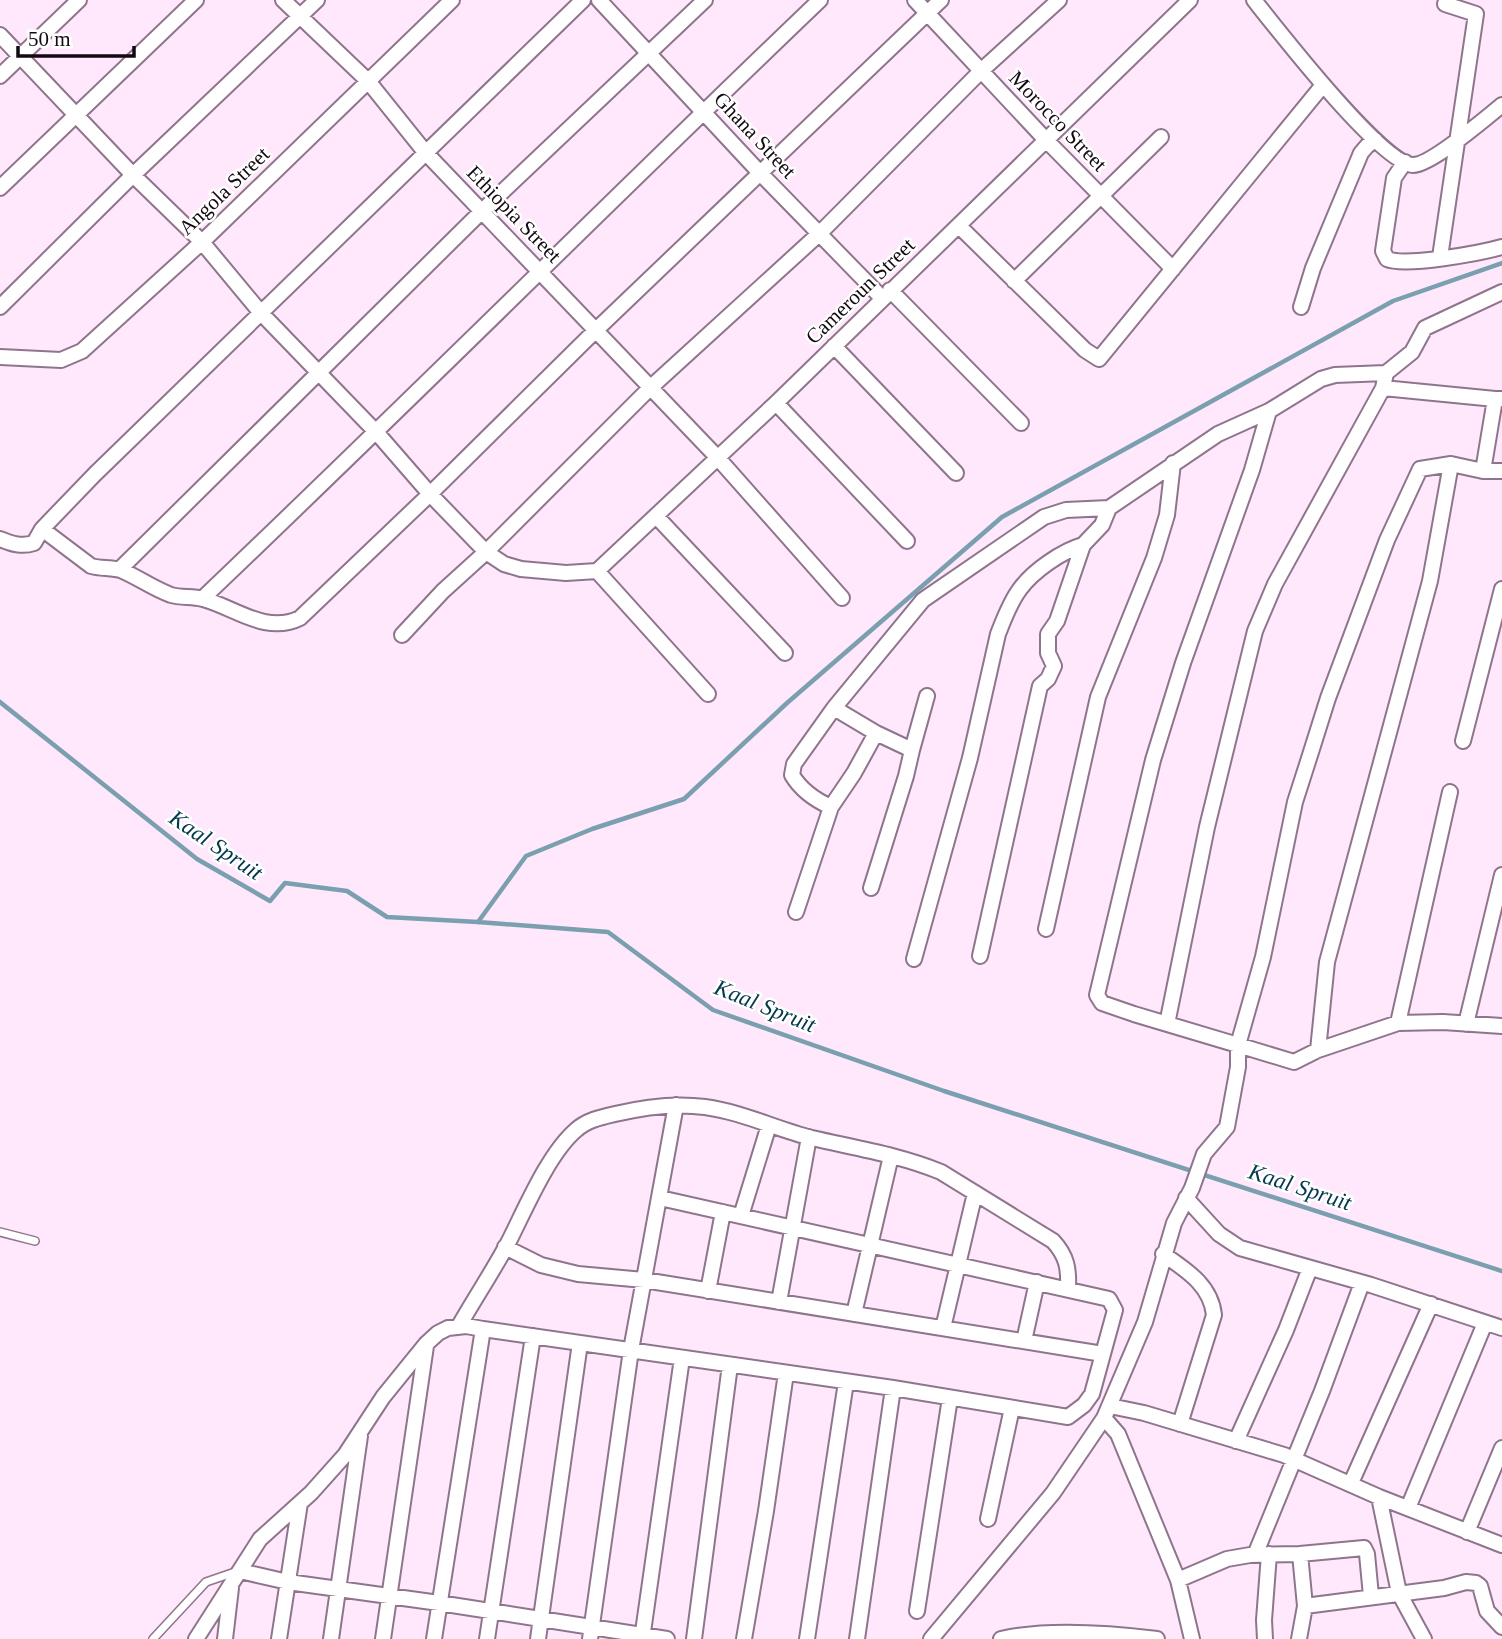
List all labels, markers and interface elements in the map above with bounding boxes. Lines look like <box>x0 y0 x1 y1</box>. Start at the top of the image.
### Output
scale bar <box>18 14 133 58</box>
text: 50 m <box>28 27 71 51</box>
street label: Morocco Street <box>1004 66 1112 176</box>
street label: Ghana Street <box>709 87 801 183</box>
street label: Angola Street <box>174 142 274 240</box>
street label: Ethiopia Street <box>462 161 566 268</box>
street label: Cameroun Street <box>801 233 919 349</box>
water label: Kaal Spruit <box>164 804 268 886</box>
water label: Kaal Spruit <box>710 974 820 1038</box>
water label: Kaal Spruit <box>1244 1158 1355 1216</box>

